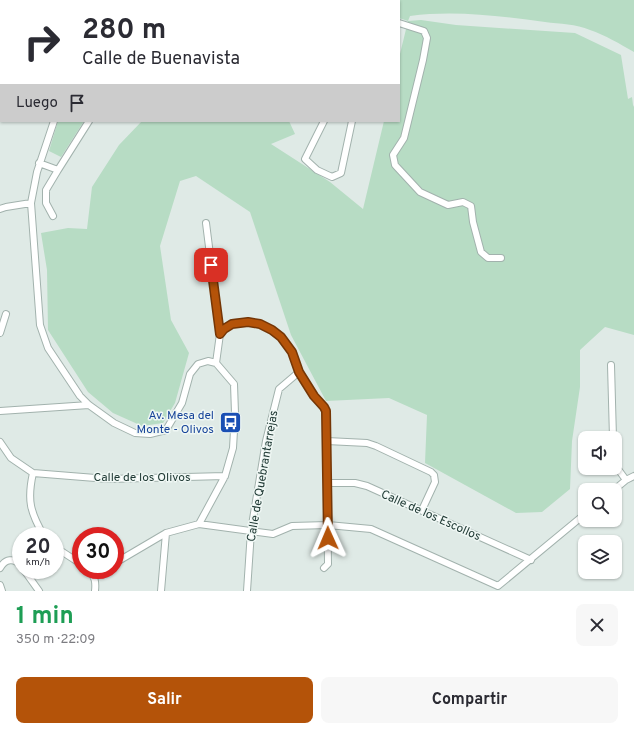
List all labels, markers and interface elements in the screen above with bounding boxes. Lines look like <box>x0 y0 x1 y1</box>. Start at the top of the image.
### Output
text: 280 m <box>82 13 166 49</box>
icon: right <box>16 16 68 68</box>
text: Calle de Buenavista <box>82 48 240 71</box>
icon: arrive <box>66 92 88 114</box>
text: Luego <box>16 94 58 113</box>
pin <box>194 248 228 282</box>
icon: arrive <box>200 254 222 276</box>
place label: Av. Mesa del Monte - Olivos <box>137 408 214 438</box>
bus stop icon: Av. Mesa del Monte - Olivos <box>217 409 243 435</box>
street label: Calle de Quebrantarrejas <box>244 409 282 543</box>
map controls <box>578 431 622 579</box>
button: sound <box>578 431 622 475</box>
street label: Calle de los Olivos <box>93 470 191 486</box>
button: search <box>578 483 622 527</box>
street label: Calle de los Escollos <box>378 487 483 545</box>
position arrow <box>307 517 349 559</box>
speed limit sign: 30 <box>72 527 124 579</box>
text: 20 <box>25 535 51 561</box>
button: layers <box>578 535 622 579</box>
text: km/h <box>26 556 50 569</box>
text: 1 min <box>16 602 74 632</box>
button: close <box>576 604 618 646</box>
text: 350 m · 22:09 <box>16 632 95 648</box>
button: Salir <box>16 677 313 723</box>
button: Compartir <box>321 677 618 723</box>

